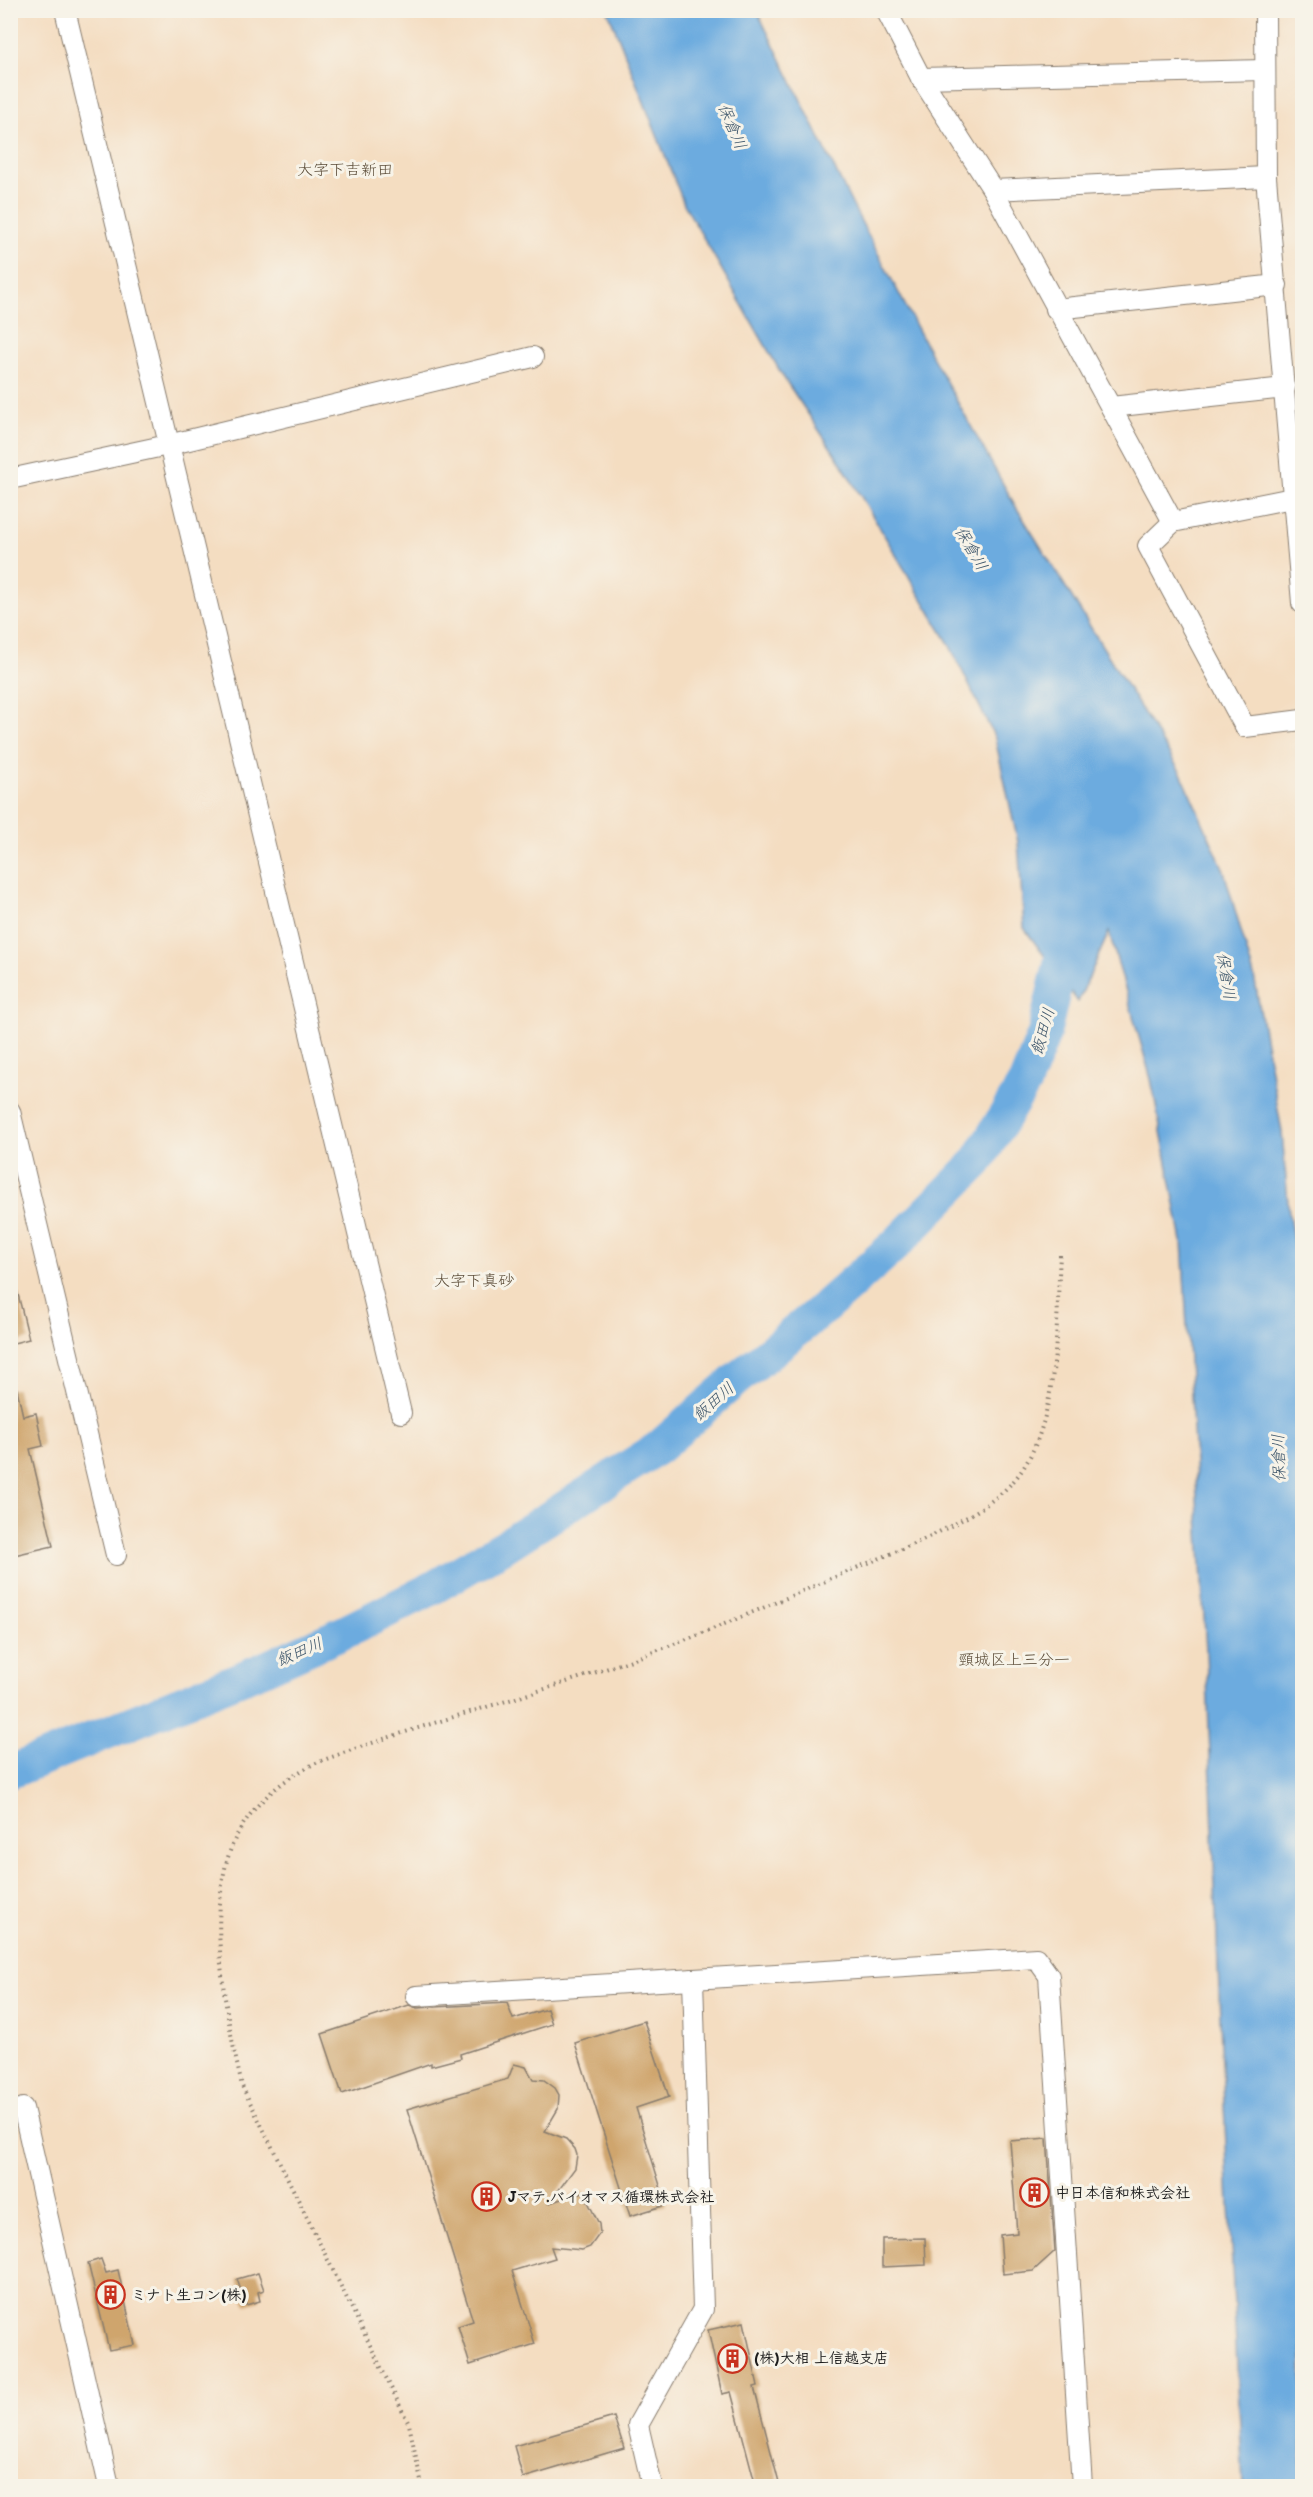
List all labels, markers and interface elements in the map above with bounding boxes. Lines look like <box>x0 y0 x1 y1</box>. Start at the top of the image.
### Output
water label: 保倉川 <box>713 101 750 152</box>
district label: 大字下吉新田 <box>297 161 393 180</box>
water label: 保倉川 <box>950 523 991 574</box>
water label: 保倉川 <box>1212 951 1239 1001</box>
water label: 飯田川 <box>1028 1006 1059 1057</box>
district label: 大字下真砂 <box>434 1272 514 1291</box>
water label: 飯田川 <box>690 1379 738 1425</box>
water label: 保倉川 <box>1269 1434 1290 1482</box>
water label: 飯田川 <box>274 1634 325 1671</box>
district label: 頸城区上三分一 <box>958 1651 1070 1670</box>
building icon: 中日本信和株式会社 <box>1018 2177 1050 2209</box>
building icon: Jマテ.バイオマス循環株式会社 <box>471 2181 503 2213</box>
place label: 中日本信和株式会社 <box>1055 2184 1190 2203</box>
place label: Jマテ.バイオマス循環株式会社 <box>508 2188 714 2207</box>
building icon: ミナト生コン(株) <box>94 2279 126 2311</box>
place label: ミナト生コン(株) <box>131 2286 247 2305</box>
building icon: (株)大相 上信越支店 <box>717 2342 749 2374</box>
place label: (株)大相 上信越支店 <box>754 2349 889 2368</box>

